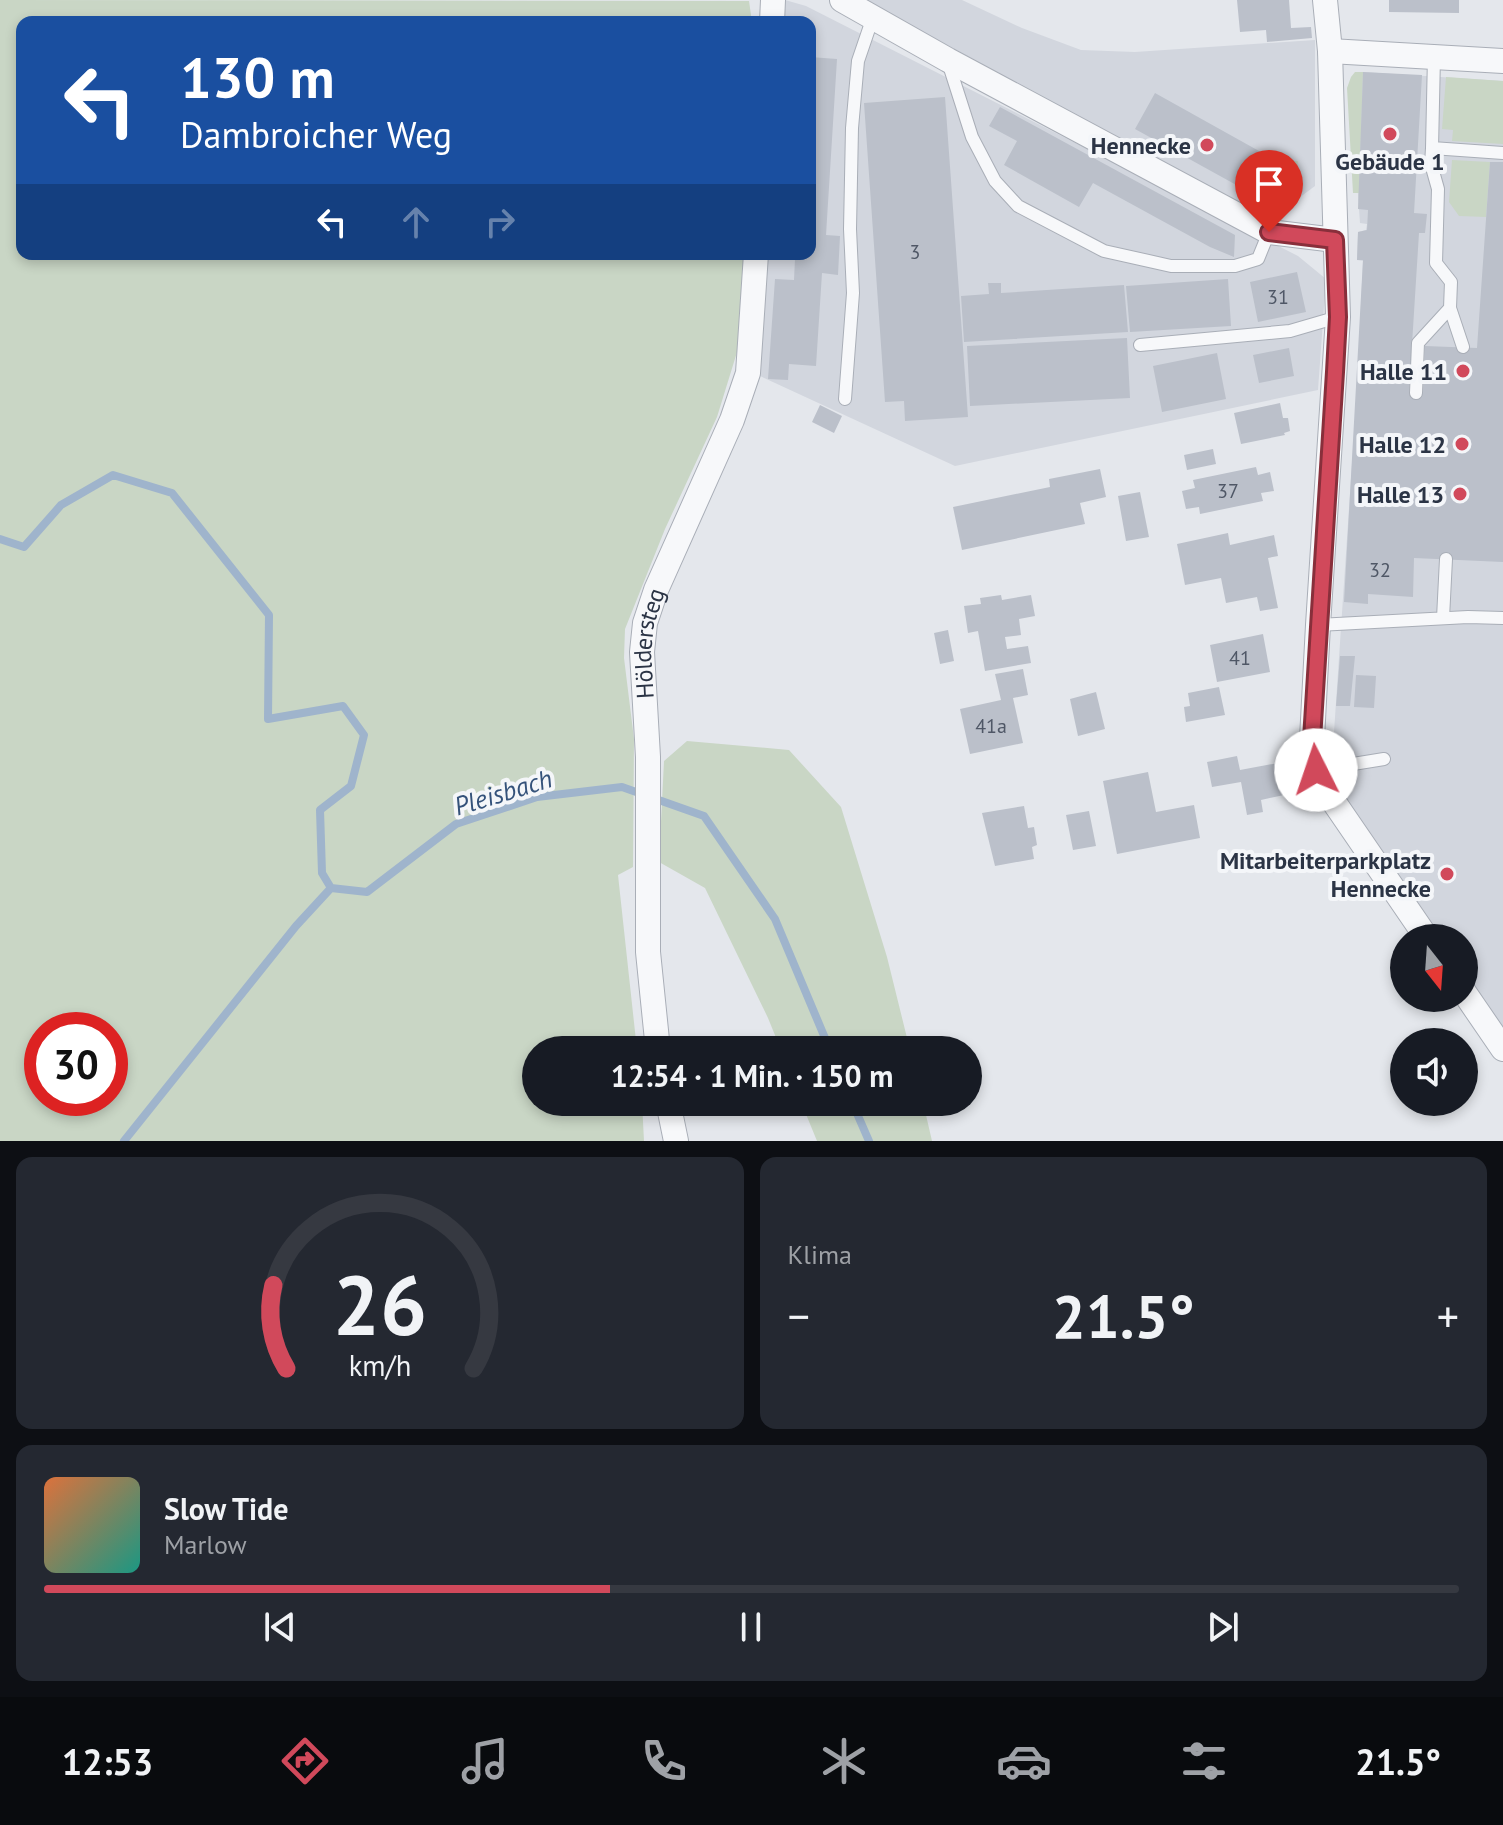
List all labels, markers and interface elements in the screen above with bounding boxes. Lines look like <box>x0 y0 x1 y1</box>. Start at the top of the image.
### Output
text: 130 m <box>180 41 335 113</box>
icon: left <box>48 48 152 152</box>
text: Dambroicher Weg <box>180 111 452 158</box>
marker: Gebäude 1 <box>1381 125 1399 143</box>
place label: Hennecke <box>1091 130 1191 161</box>
marker: Hennecke <box>1198 136 1216 154</box>
place label: Gebäude 1 <box>1335 146 1445 177</box>
pin <box>1235 150 1303 232</box>
icon: arrive <box>1247 162 1291 206</box>
icon: left <box>310 200 354 244</box>
icon: ahead <box>394 200 438 244</box>
icon: right <box>478 200 522 244</box>
house number: 3 <box>910 239 920 265</box>
house number: 31 <box>1267 284 1289 310</box>
place label: Halle 11 <box>1360 356 1447 387</box>
marker: Halle 11 <box>1454 362 1472 380</box>
place label: Halle 12 <box>1359 429 1446 460</box>
marker: Halle 12 <box>1453 435 1471 453</box>
house number: 37 <box>1217 478 1239 504</box>
place label: Halle 13 <box>1357 479 1444 510</box>
marker: Halle 13 <box>1451 485 1469 503</box>
house number: 32 <box>1369 557 1391 583</box>
street label: Höldersteg <box>626 584 671 700</box>
house number: 41 <box>1229 645 1251 671</box>
house number: 41a <box>975 713 1007 739</box>
position arrow <box>1274 728 1358 812</box>
water label: Pleisbach <box>450 761 556 823</box>
place label: Mitarbeiterparkplatz Hennecke <box>1220 845 1431 904</box>
marker: Mitarbeiterparkplatz Hennecke <box>1438 865 1456 883</box>
north arrow <box>1390 924 1478 1012</box>
map controls <box>1390 924 1478 1116</box>
speed limit sign: 30 <box>24 1012 128 1116</box>
button: sound <box>1390 1028 1478 1116</box>
text: 12:54 · 1 Min. · 150 m <box>611 1056 893 1095</box>
text: Klima <box>788 1238 852 1271</box>
text: 26 <box>333 1250 427 1358</box>
text: 21.5° <box>1052 1277 1195 1355</box>
text: − <box>788 1287 810 1344</box>
text: + <box>1437 1287 1459 1344</box>
text: km/h <box>348 1347 411 1384</box>
text: Slow Tide <box>164 1489 289 1528</box>
text: Marlow <box>164 1528 247 1561</box>
icon: previous <box>258 1605 302 1649</box>
icon: pause <box>729 1605 773 1649</box>
icon: next <box>1201 1605 1245 1649</box>
icon: directions <box>277 1733 333 1789</box>
icon: music <box>457 1733 513 1789</box>
icon: phone <box>636 1733 692 1789</box>
icon: climate <box>816 1733 872 1789</box>
icon: car <box>996 1733 1052 1789</box>
icon: filters <box>1176 1733 1232 1789</box>
text: 12:53 <box>62 1738 153 1785</box>
text: 21.5° <box>1355 1738 1441 1785</box>

